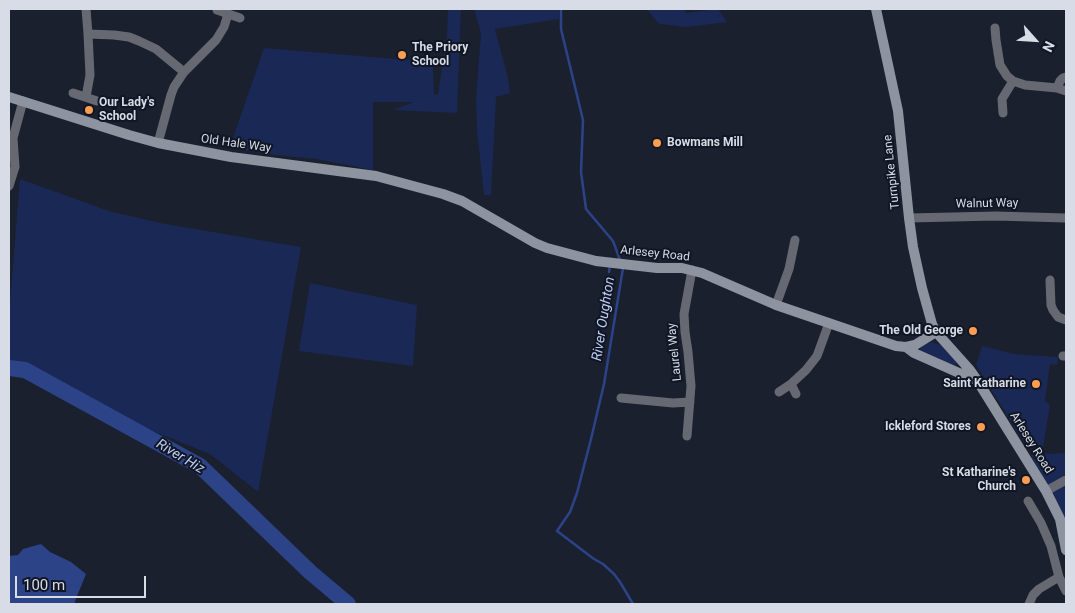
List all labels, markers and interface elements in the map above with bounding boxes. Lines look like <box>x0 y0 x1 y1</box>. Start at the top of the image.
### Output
north arrow <box>1010 15 1060 65</box>
text: N <box>1039 39 1058 55</box>
place label: The Priory School <box>412 41 468 69</box>
marker: The Priory School <box>396 49 408 61</box>
place label: Our Lady's School <box>99 96 155 124</box>
marker: Our Lady's School <box>83 104 95 116</box>
street label: Old Hale Way <box>200 132 272 156</box>
street label: Turnpike Lane <box>881 134 903 210</box>
place label: Bowmans Mill <box>667 136 743 150</box>
marker: Bowmans Mill <box>651 137 663 149</box>
street label: Walnut Way <box>956 196 1018 212</box>
street label: Arlesey Road <box>620 243 690 265</box>
water label: River Oughton <box>589 276 619 362</box>
street label: Laurel Way <box>665 322 685 382</box>
place label: The Old George <box>879 324 963 338</box>
marker: The Old George <box>967 325 979 337</box>
place label: Saint Katharine <box>943 377 1026 391</box>
marker: Saint Katharine <box>1030 378 1042 390</box>
street label: Arlesey Road <box>1006 410 1056 476</box>
place label: Ickleford Stores <box>885 420 971 434</box>
marker: Ickleford Stores <box>975 421 987 433</box>
water label: River Hiz <box>153 436 207 478</box>
place label: St Katharine's Church <box>942 466 1016 494</box>
marker: St Katharine's Church <box>1020 474 1032 486</box>
scale bar <box>18 566 149 598</box>
text: 100 m <box>23 576 65 594</box>

